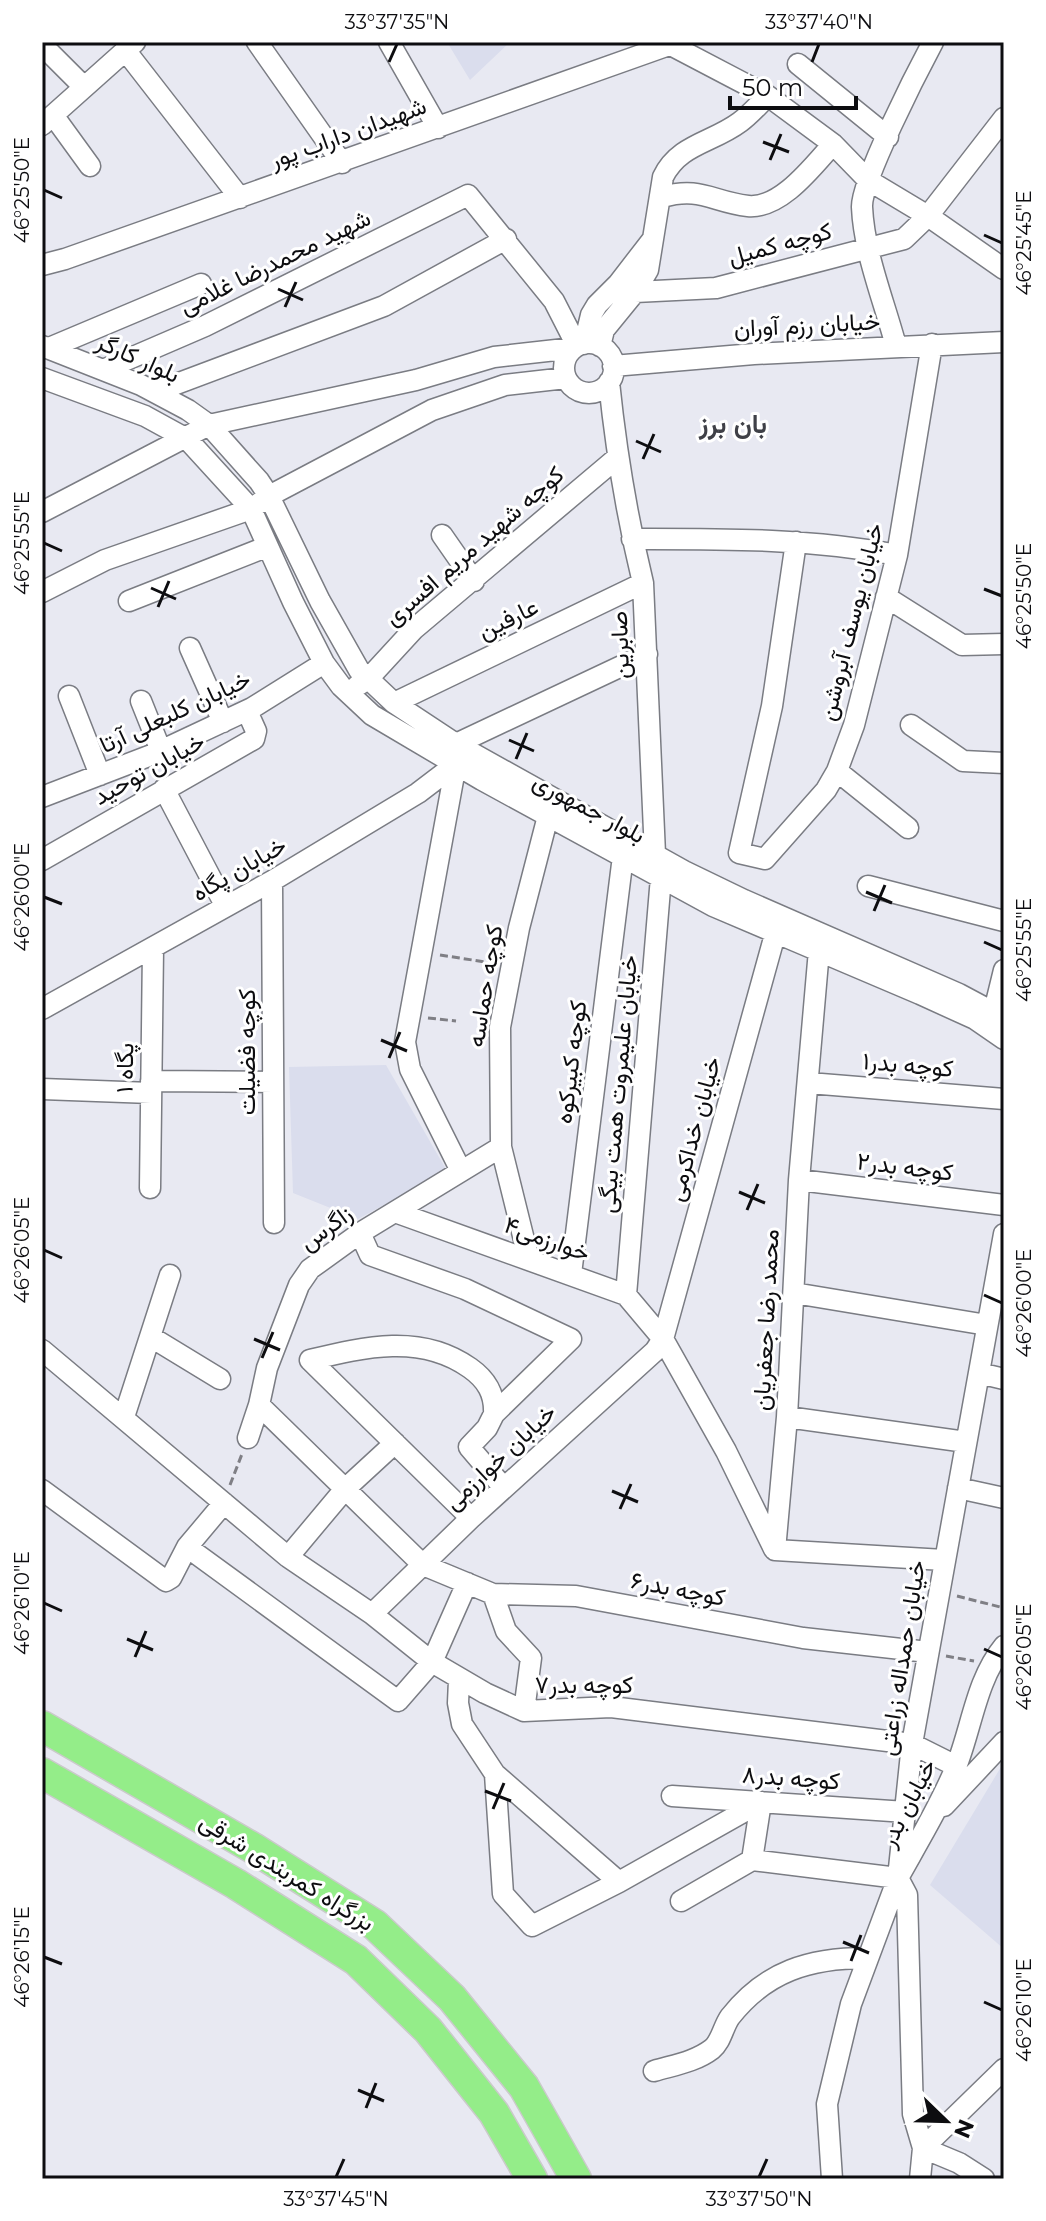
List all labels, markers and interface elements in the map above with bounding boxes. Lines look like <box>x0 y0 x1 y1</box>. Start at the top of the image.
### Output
text: 33°37'35"N <box>345 10 449 34</box>
text: 33°37'40"N <box>765 10 873 34</box>
scale bar <box>730 60 856 110</box>
text: 50 m <box>742 73 803 102</box>
street label: شهیدان داراب پور <box>265 91 431 177</box>
text: 46°25'50"E <box>10 137 34 243</box>
text: 46°25'45"E <box>1012 190 1036 296</box>
street label: شهید محمدرضا غلامی <box>174 203 376 321</box>
street label: کوچه کمیل <box>725 216 835 273</box>
street label: خیابان رزم آوران <box>733 306 881 345</box>
street label: بلوار کارگر <box>91 326 184 390</box>
district label: بان برز <box>698 408 767 440</box>
street label: کوچه شهید مریم افسری <box>378 460 571 633</box>
text: 46°25'55"E <box>10 491 34 595</box>
street label: خیابان یوسف آبروشن <box>812 520 890 724</box>
text: 46°25'50"E <box>1012 543 1036 649</box>
street label: عارفین <box>473 592 543 646</box>
street label: صابرین <box>604 610 636 680</box>
street label: خیابان کلبعلی آرتا <box>95 664 255 760</box>
street label: خیابان توحید <box>88 726 210 812</box>
street label: بلوار جمهوری <box>528 766 650 850</box>
street label: خیابان پگاه <box>186 830 292 909</box>
text: 46°26'00"E <box>10 843 34 951</box>
text: 46°25'55"E <box>1012 898 1036 1002</box>
street label: کوچه حماسه <box>461 923 510 1050</box>
street label: خیابان علیمروت همت بیگی <box>592 954 644 1214</box>
street label: کوچه فضیلت <box>232 989 263 1115</box>
street label: کوچه کبیرکوه <box>549 999 594 1126</box>
street label: پگاه ۱ <box>110 1043 141 1093</box>
street label: کوچه بدر۱ <box>861 1046 955 1085</box>
street label: خیابان خداکرمی <box>660 1054 728 1204</box>
street label: کوچه بدر۲ <box>855 1146 955 1189</box>
text: 46°26'05"E <box>10 1197 34 1303</box>
street label: زاگرس <box>294 1199 358 1257</box>
street label: خوارزمی۴ <box>500 1210 594 1268</box>
street label: محمد رضا جعفریان <box>746 1228 786 1412</box>
text: 46°26'00"E <box>1012 1249 1036 1357</box>
street label: خیابان خوارزمی <box>438 1398 562 1516</box>
text: 46°26'10"E <box>10 1551 34 1655</box>
street label: خیابان حمداله زراعتی <box>872 1558 932 1758</box>
street label: کوچه بدر۶ <box>628 1565 728 1614</box>
text: 46°26'05"E <box>1012 1604 1036 1710</box>
street label: کوچه بدر۷ <box>535 1670 633 1701</box>
street label: خیابان بدر <box>873 1754 943 1853</box>
street label: کوچه بدر۸ <box>741 1760 841 1797</box>
street label: بزرگراه کمربندی شرقی <box>194 1806 380 1938</box>
text: 46°26'15"E <box>10 1906 34 2008</box>
text: 46°26'10"E <box>1012 1958 1036 2062</box>
north arrow <box>906 2081 986 2161</box>
text: N <box>948 2115 980 2142</box>
text: 33°37'45"N <box>283 2187 389 2211</box>
text: 33°37'50"N <box>706 2187 812 2211</box>

